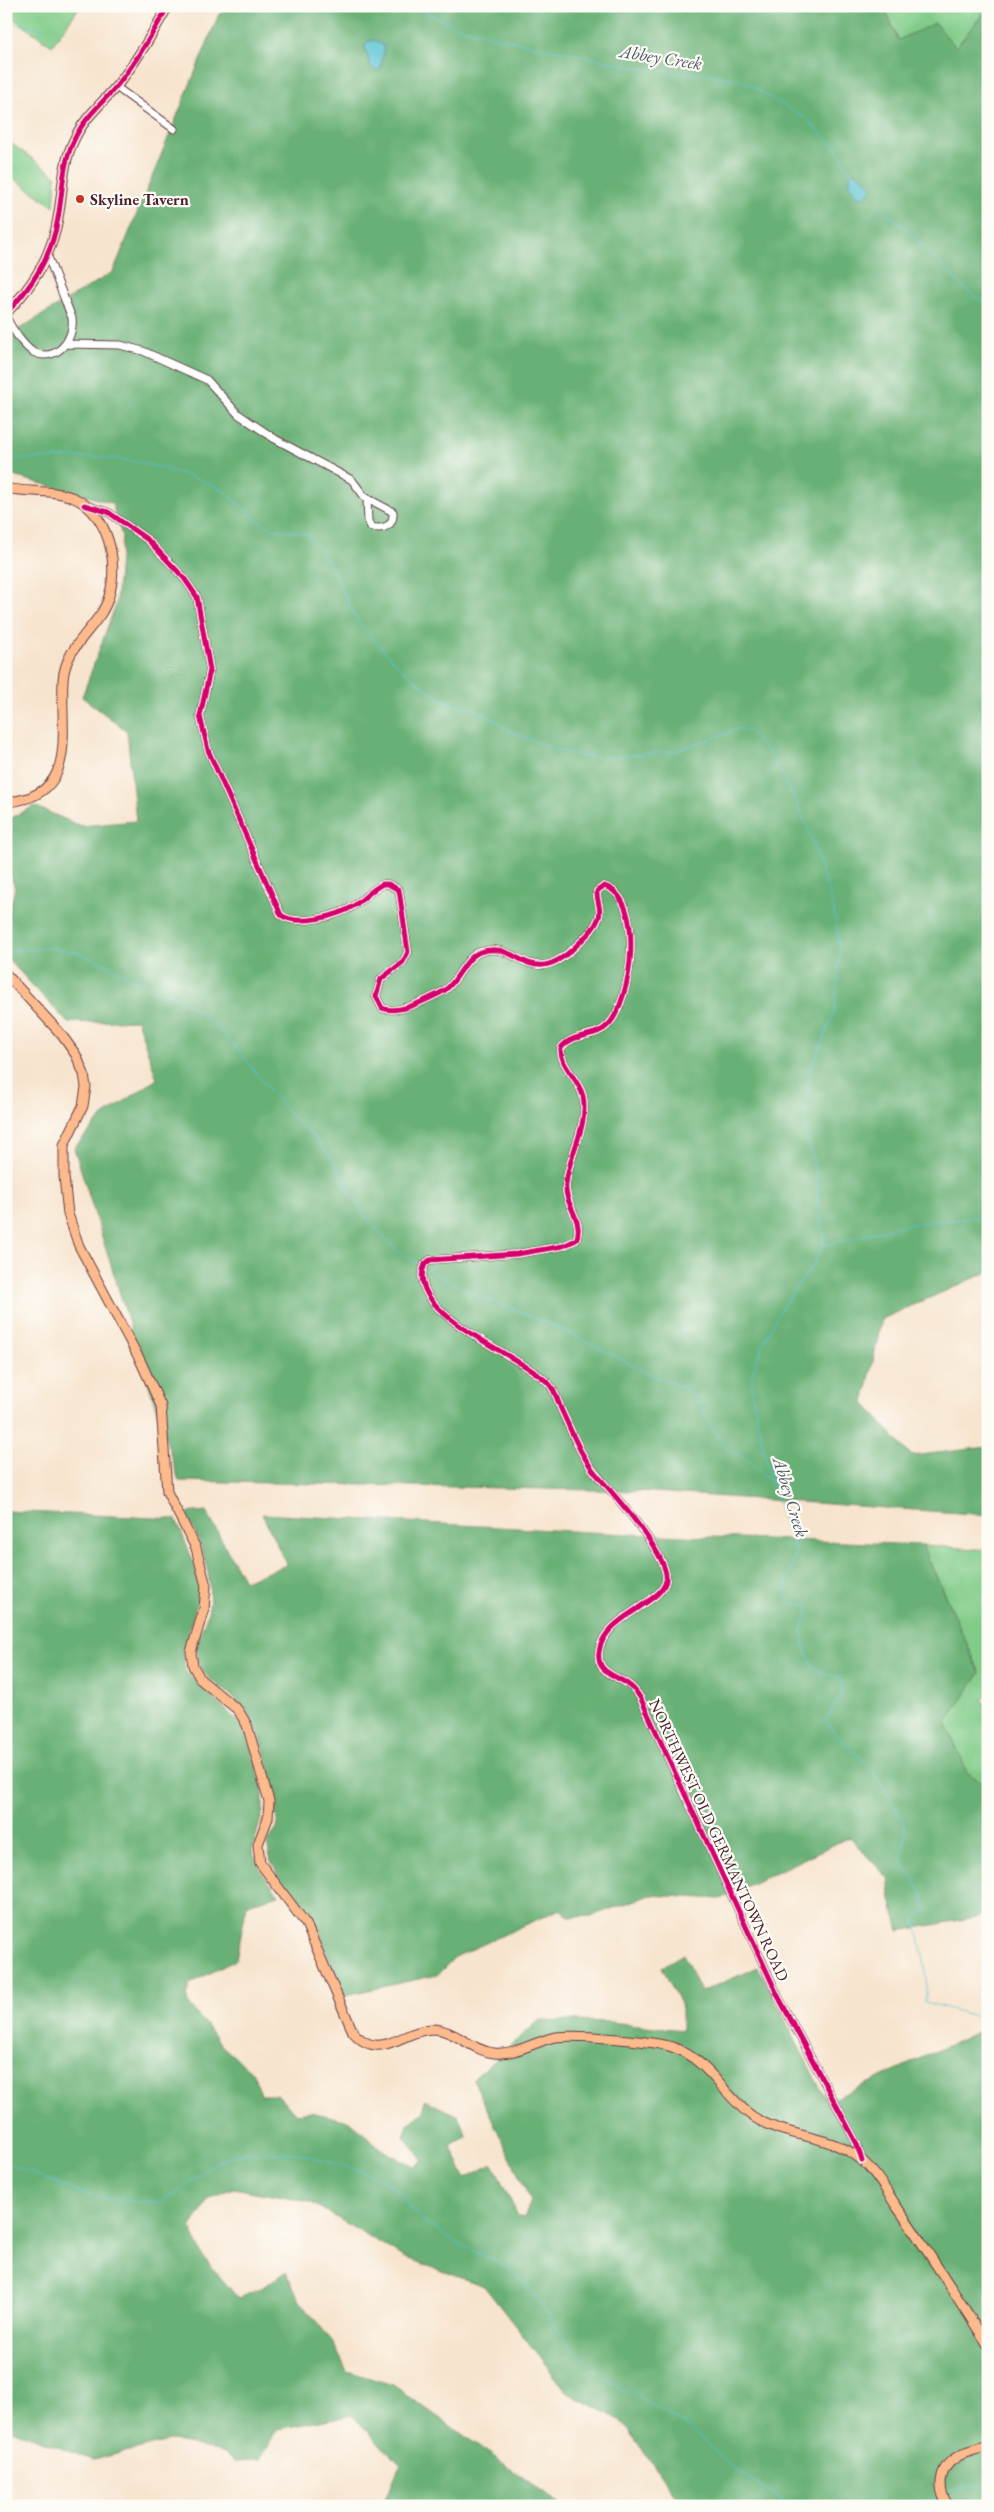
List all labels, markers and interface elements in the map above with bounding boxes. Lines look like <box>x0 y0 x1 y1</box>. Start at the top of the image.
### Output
water label: Abbey Creek <box>616 39 704 76</box>
place label: Skyline Tavern <box>90 189 189 210</box>
marker: Skyline Tavern <box>74 193 86 205</box>
water label: Abbey Creek <box>766 1452 814 1540</box>
street label: NORTHWEST OLD GERMANTOWN ROAD <box>644 1695 794 1985</box>

